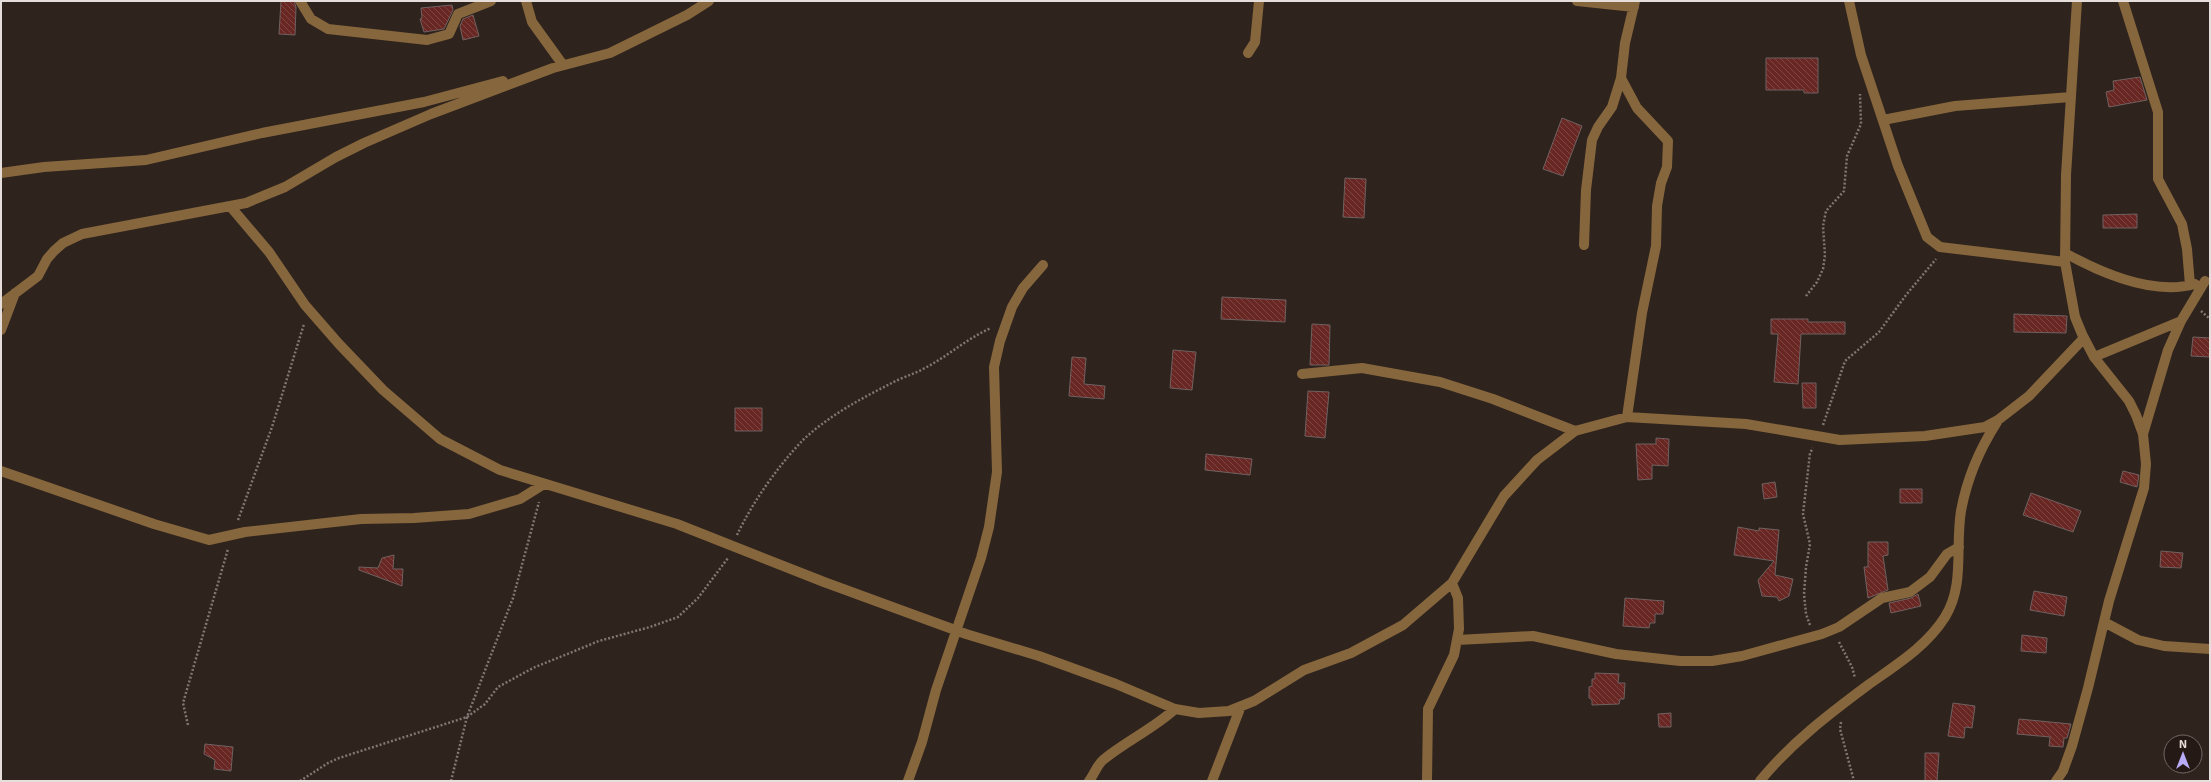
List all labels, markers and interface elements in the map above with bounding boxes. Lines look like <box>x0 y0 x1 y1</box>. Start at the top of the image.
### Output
north arrow <box>2163 734 2203 774</box>
text: N <box>2179 737 2187 750</box>

